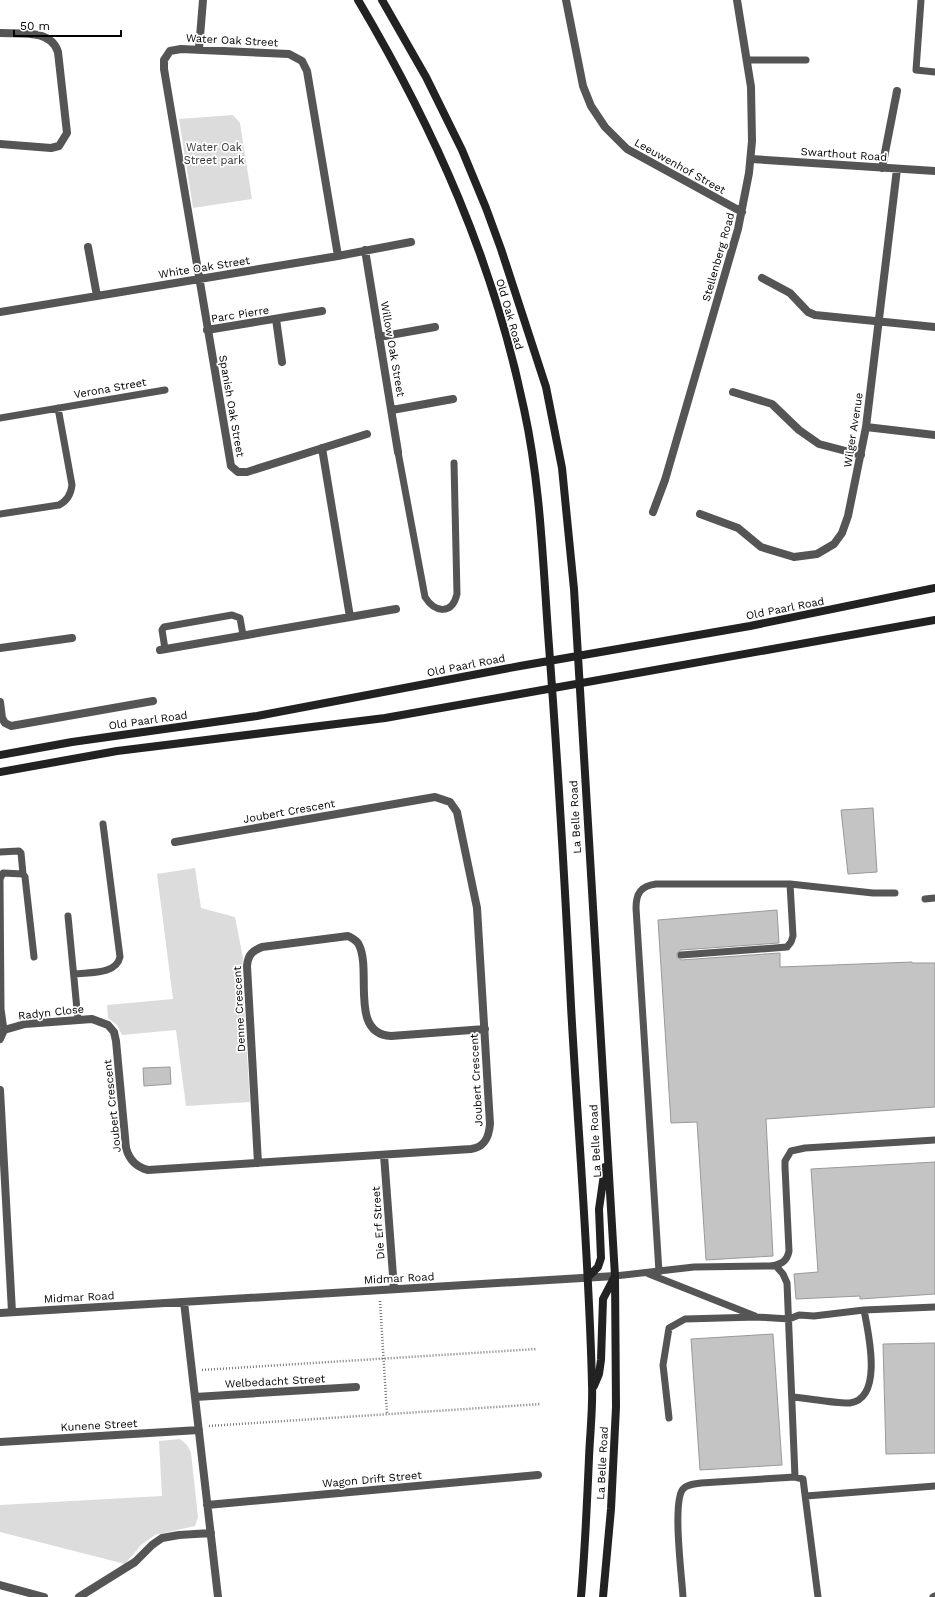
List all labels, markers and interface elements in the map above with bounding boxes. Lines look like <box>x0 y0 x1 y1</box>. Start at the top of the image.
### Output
scale bar <box>14 12 121 38</box>
text: 50 m <box>20 19 50 33</box>
street label: Water Oak Street <box>186 32 279 49</box>
street label: Leeuwenhof Street <box>632 136 728 197</box>
park label: Water Oak Street park <box>184 141 244 167</box>
street label: Swarthout Road <box>800 145 888 164</box>
street label: Stellenberg Road <box>700 211 737 303</box>
street label: White Oak Street <box>157 254 251 281</box>
street label: Old Oak Road <box>493 277 526 351</box>
street label: Willow Oak Street <box>378 300 407 398</box>
street label: Parc Pierre <box>210 304 270 325</box>
street label: Spanish Oak Street <box>216 354 247 459</box>
street label: Verona Street <box>73 376 148 401</box>
street label: Wilger Avenue <box>841 392 866 468</box>
street label: Old Paarl Road <box>745 595 825 622</box>
street label: Old Paarl Road <box>426 652 506 679</box>
street label: Old Paarl Road <box>108 709 188 732</box>
street label: La Belle Road <box>567 780 584 854</box>
street label: Joubert Crescent <box>242 797 336 826</box>
street label: Denne Crescent <box>231 965 248 1052</box>
street label: Radyn Close <box>17 1003 85 1022</box>
street label: Joubert Crescent <box>468 1033 485 1127</box>
street label: Joubert Crescent <box>101 1059 124 1153</box>
street label: La Belle Road <box>587 1104 604 1178</box>
street label: Die Erf Street <box>369 1186 388 1260</box>
street label: Midmar Road <box>363 1270 435 1287</box>
street label: Midmar Road <box>43 1289 115 1306</box>
street label: Welbedacht Street <box>224 1372 326 1391</box>
street label: Kunene Street <box>60 1417 138 1434</box>
street label: La Belle Road <box>594 1426 611 1500</box>
street label: Wagon Drift Street <box>322 1469 423 1490</box>

